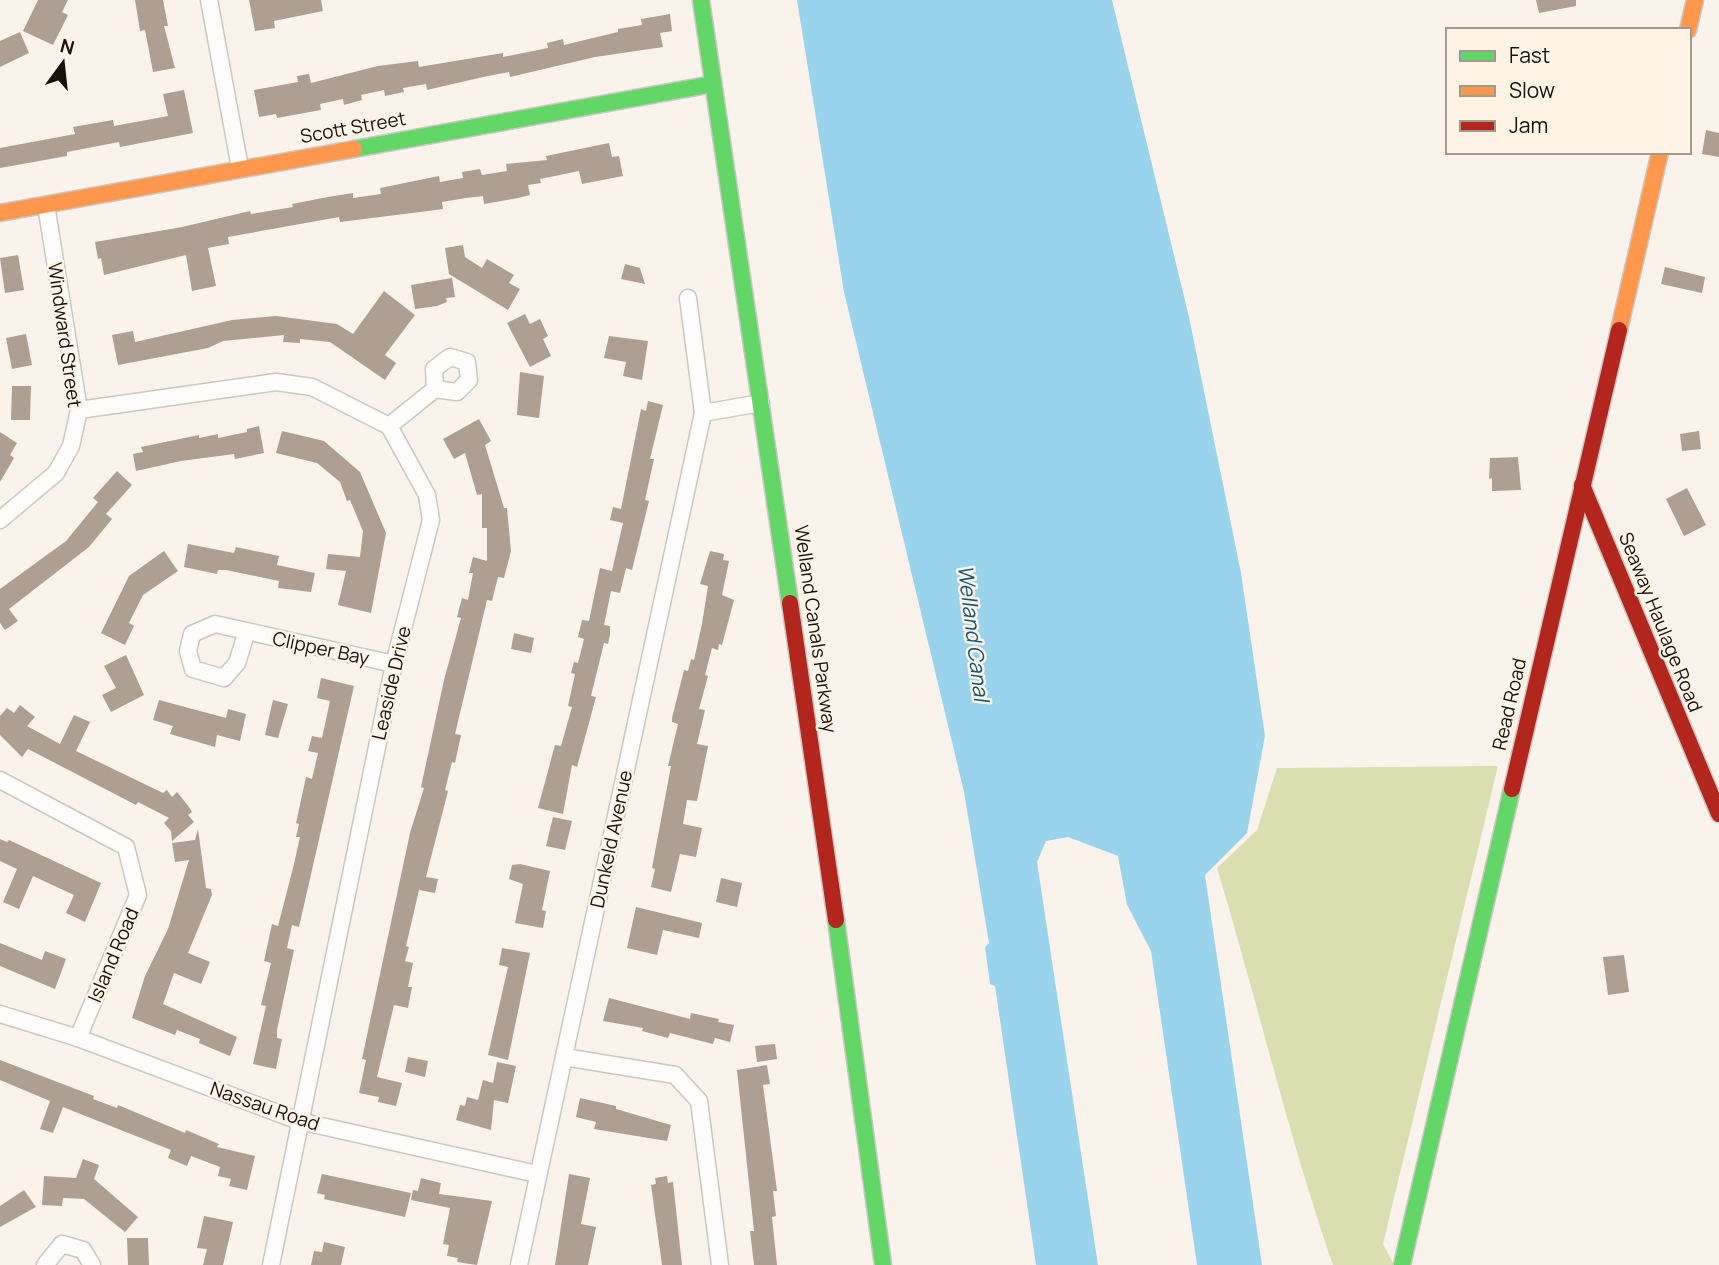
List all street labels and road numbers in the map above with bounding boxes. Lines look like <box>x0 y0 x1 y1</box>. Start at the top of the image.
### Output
street label: Scott Street <box>298 105 408 149</box>
street label: Windward Street <box>42 261 88 409</box>
street label: Welland Canals Parkway <box>789 523 843 735</box>
street label: Seaway Haulage Road <box>1613 528 1709 716</box>
street label: Leaside Drive <box>365 623 417 743</box>
street label: Clipper Bay <box>270 625 372 671</box>
street label: Read Road <box>1486 656 1532 752</box>
street label: Dunkeld Avenue <box>584 768 638 910</box>
street label: Island Road <box>81 904 145 1006</box>
street label: Nassau Road <box>207 1075 323 1137</box>

